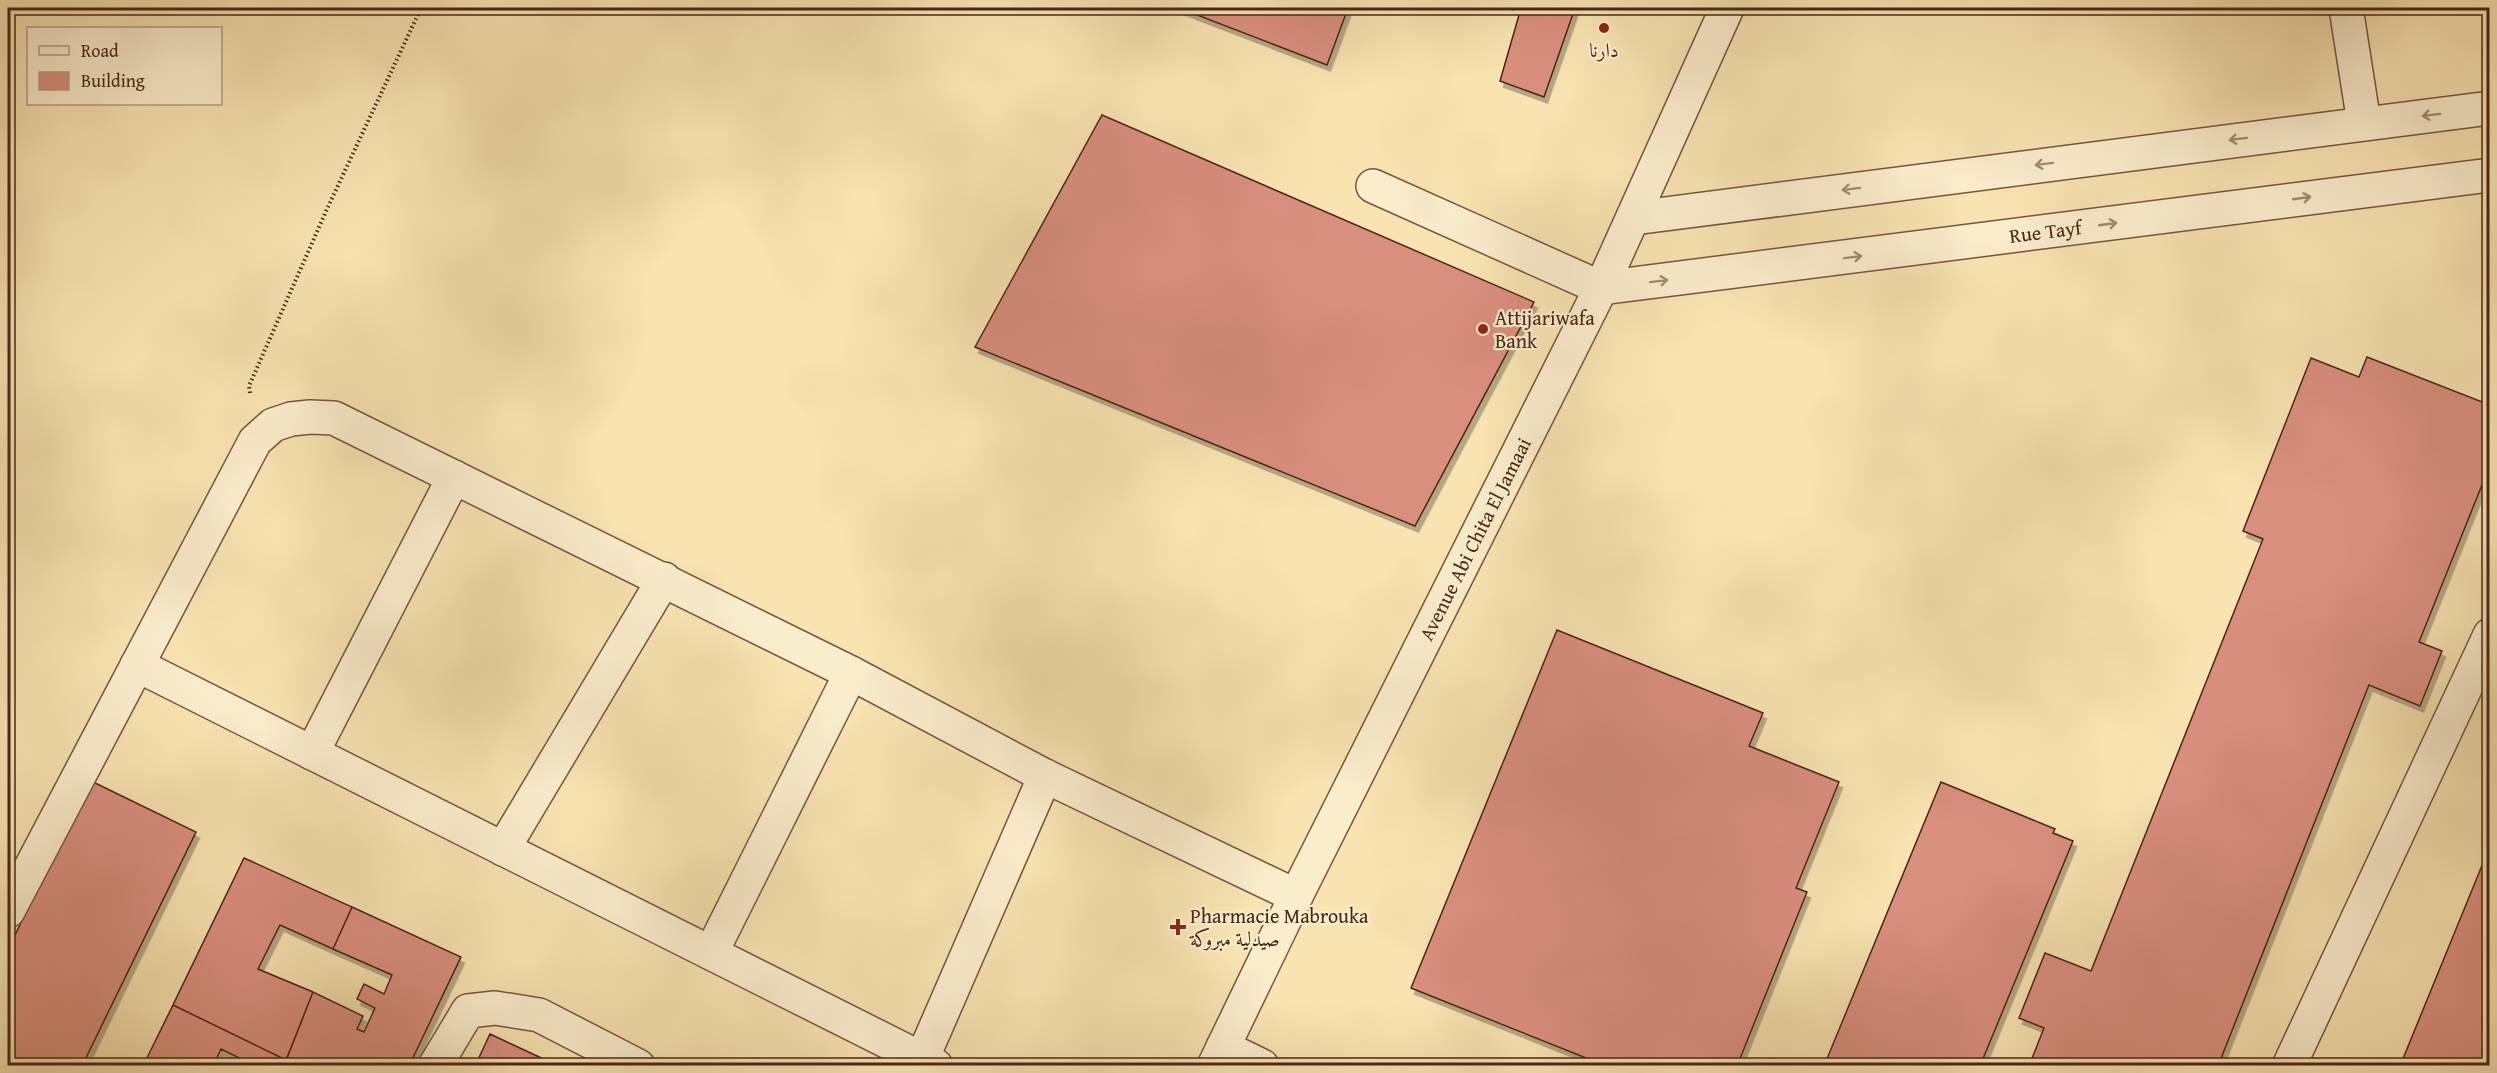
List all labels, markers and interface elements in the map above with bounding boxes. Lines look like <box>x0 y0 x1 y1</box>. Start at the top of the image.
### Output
marker: دارنا <box>1597 21 1611 35</box>
legend <box>27 27 222 105</box>
place label: دارنا <box>1589 35 1619 64</box>
text: Road <box>81 37 119 64</box>
text: Building <box>81 67 145 94</box>
one-way arrow <box>2422 110 2442 121</box>
one-way arrow <box>2229 134 2248 145</box>
one-way arrow <box>2035 159 2055 170</box>
one-way arrow <box>1842 183 1861 194</box>
one-way arrow <box>2291 193 2311 204</box>
street label: Rue Tayf <box>2008 212 2086 250</box>
one-way arrow <box>2098 218 2118 229</box>
one-way arrow <box>1842 251 1862 262</box>
one-way arrow <box>1649 275 1668 286</box>
place label: Attijariwafa Bank <box>1495 303 1595 355</box>
marker: Attijariwafa Bank <box>1476 322 1490 336</box>
street label: Avenue Abi Chita El Jamaai <box>1411 432 1538 645</box>
place label: Pharmacie Mabrouka صيدلية مبروكة <box>1189 901 1369 953</box>
marker: Pharmacie Mabrouka صيدلية مبروكة <box>1171 920 1185 934</box>

